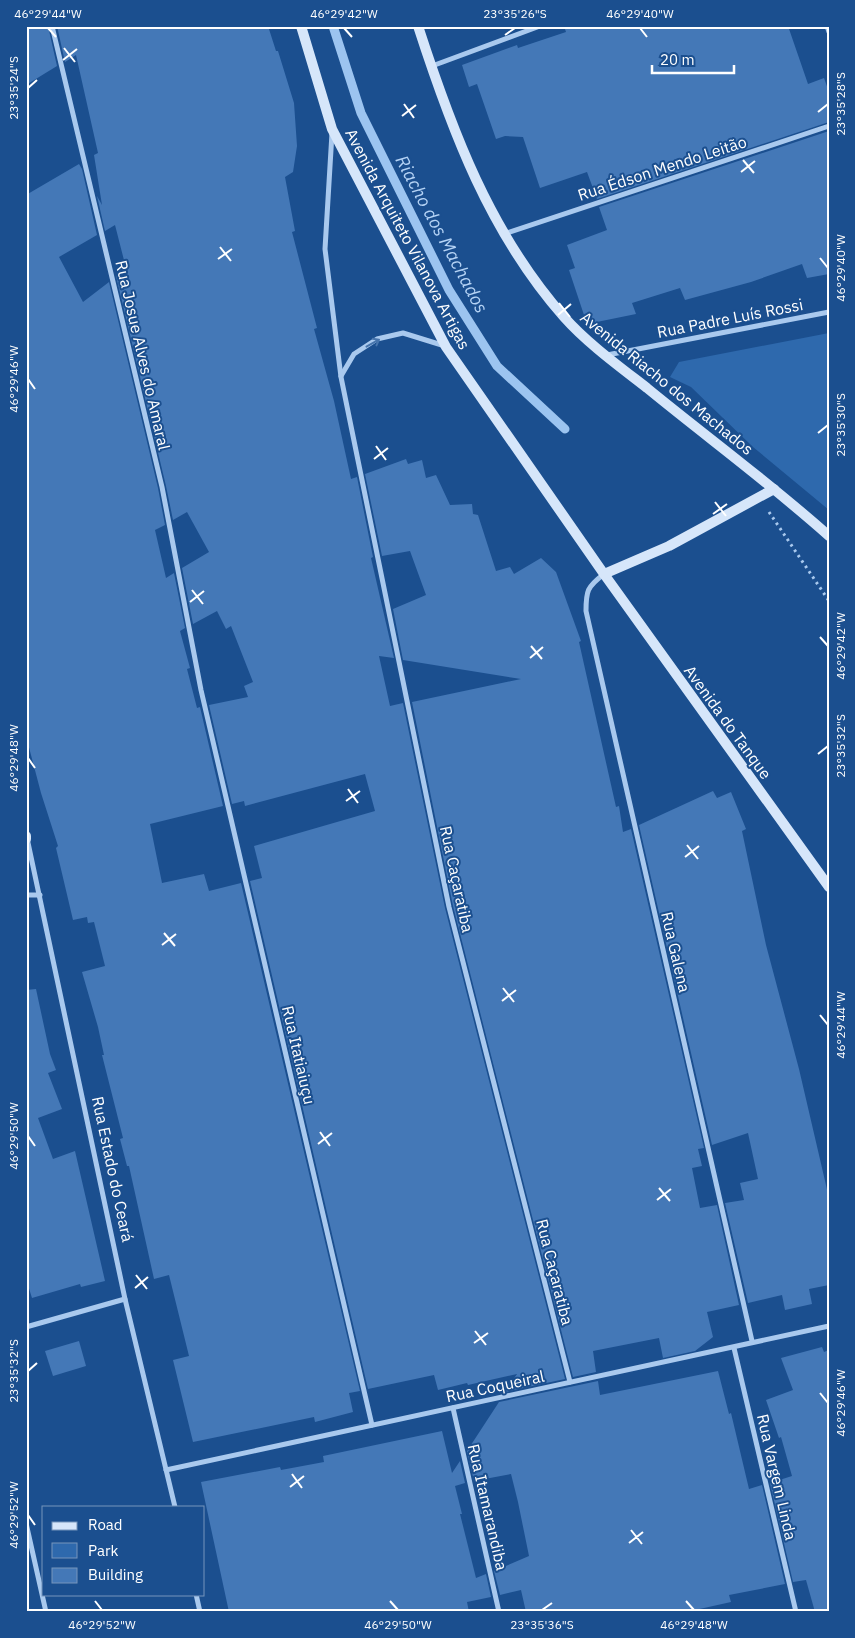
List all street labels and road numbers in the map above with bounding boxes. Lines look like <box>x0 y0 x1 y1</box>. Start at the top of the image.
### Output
street label: Avenida Arquiteto Vilanova Artigas <box>341 125 475 353</box>
street label: Rua Édson Mendo Leitão <box>575 130 749 205</box>
street label: Rua Josue Alves do Amaral <box>111 258 175 452</box>
street label: Rua Padre Luís Rossi <box>655 294 805 342</box>
street label: Avenida Riacho dos Machados <box>576 307 758 459</box>
street label: Avenida do Tanque <box>680 661 776 783</box>
street label: Rua Caçaratiba <box>436 824 478 935</box>
street label: Rua Galena <box>657 910 695 995</box>
street label: Rua Itatiaiuçu <box>278 1004 320 1106</box>
street label: Rua Estado do Ceará <box>88 1094 138 1244</box>
street label: Rua Caçaratiba <box>532 1217 578 1328</box>
street label: Rua Coqueiral <box>444 1366 546 1406</box>
street label: Rua Vargem Linda <box>753 1412 801 1542</box>
street label: Rua Itamarandiba <box>464 1442 512 1573</box>

